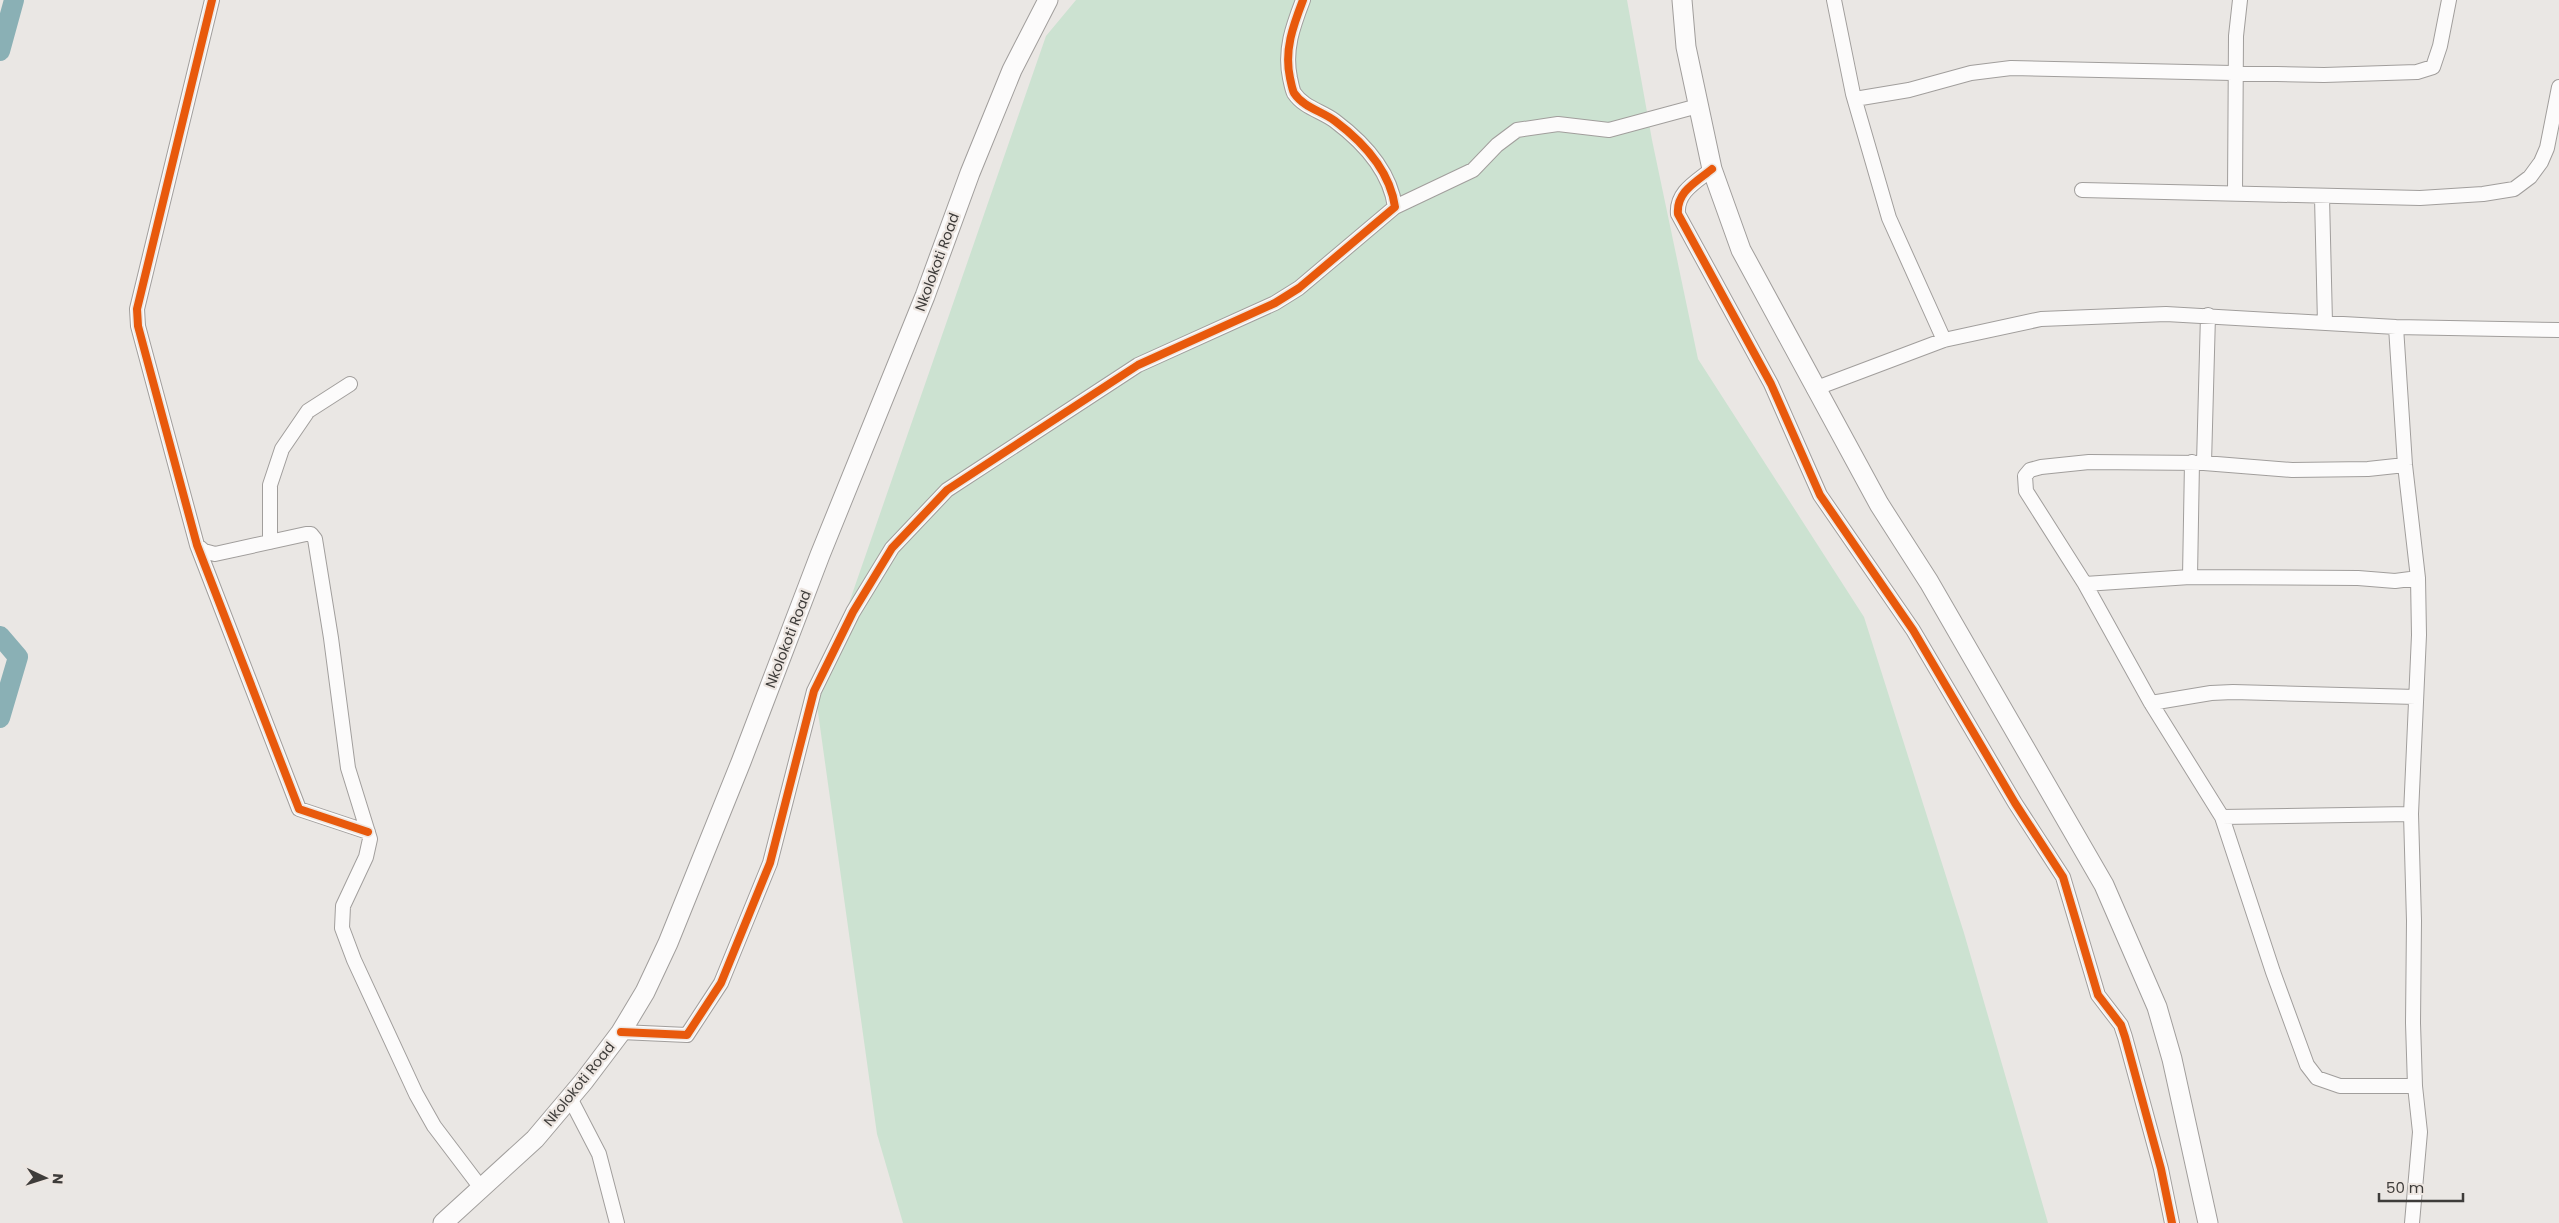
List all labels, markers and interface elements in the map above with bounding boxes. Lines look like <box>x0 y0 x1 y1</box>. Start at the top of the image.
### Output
street label: Nkolokoti Road <box>910 210 964 314</box>
street label: Nkolokoti Road <box>760 587 816 691</box>
street label: Nkolokoti Road <box>539 1038 619 1130</box>
north arrow <box>20 1153 70 1203</box>
scale bar <box>2379 1170 2463 1202</box>
text: N <box>48 1173 68 1185</box>
text: 50 m <box>2386 1177 2424 1198</box>

